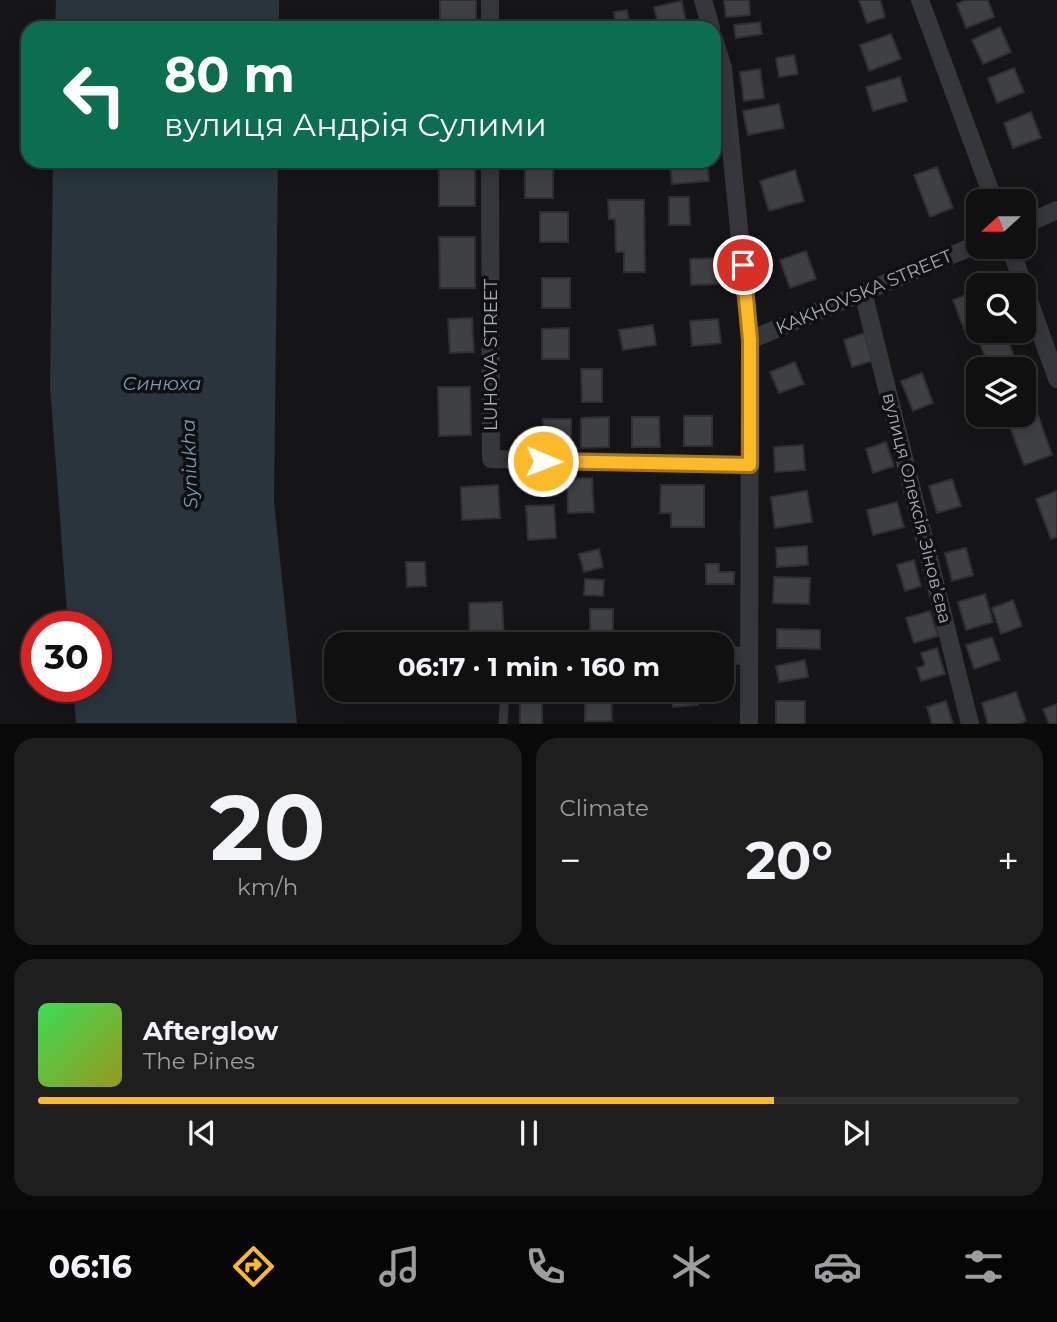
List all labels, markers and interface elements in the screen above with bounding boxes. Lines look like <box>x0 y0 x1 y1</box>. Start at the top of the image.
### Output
text: 80 m <box>164 45 295 104</box>
icon: left <box>49 49 140 140</box>
text: вулиця Андрія Сулими <box>164 105 547 144</box>
north arrow <box>966 189 1036 259</box>
map controls <box>966 189 1036 427</box>
pin <box>713 235 773 295</box>
street label: KAKHOVSKA STREET <box>773 245 956 339</box>
icon: arrive <box>724 246 762 284</box>
button: search <box>966 273 1036 343</box>
street label: LUHOVA STREET <box>480 278 502 431</box>
button: layers <box>966 357 1036 427</box>
water label: Синюха <box>123 372 201 395</box>
street label: вулиця Олексія Зіновʼєва <box>878 390 956 626</box>
water label: Syniukha <box>176 419 203 509</box>
position arrow <box>506 424 580 498</box>
speed limit sign: 30 <box>21 611 112 702</box>
text: 06:17 · 1 min · 160 m <box>398 651 660 683</box>
text: 20 <box>210 772 325 883</box>
text: Climate <box>560 794 649 822</box>
text: 20° <box>745 829 833 892</box>
text: − <box>560 837 581 884</box>
text: + <box>997 837 1019 884</box>
text: km/h <box>237 873 298 901</box>
text: Afterglow <box>143 1015 278 1047</box>
text: The Pines <box>143 1047 255 1075</box>
icon: previous <box>183 1114 221 1152</box>
icon: pause <box>510 1114 548 1152</box>
icon: next <box>837 1114 875 1152</box>
icon: directions <box>229 1242 278 1291</box>
icon: music <box>375 1242 424 1291</box>
icon: phone <box>521 1242 570 1291</box>
icon: climate <box>667 1242 716 1291</box>
icon: car <box>813 1242 862 1291</box>
icon: filters <box>959 1242 1008 1291</box>
text: 06:16 <box>49 1247 132 1286</box>

